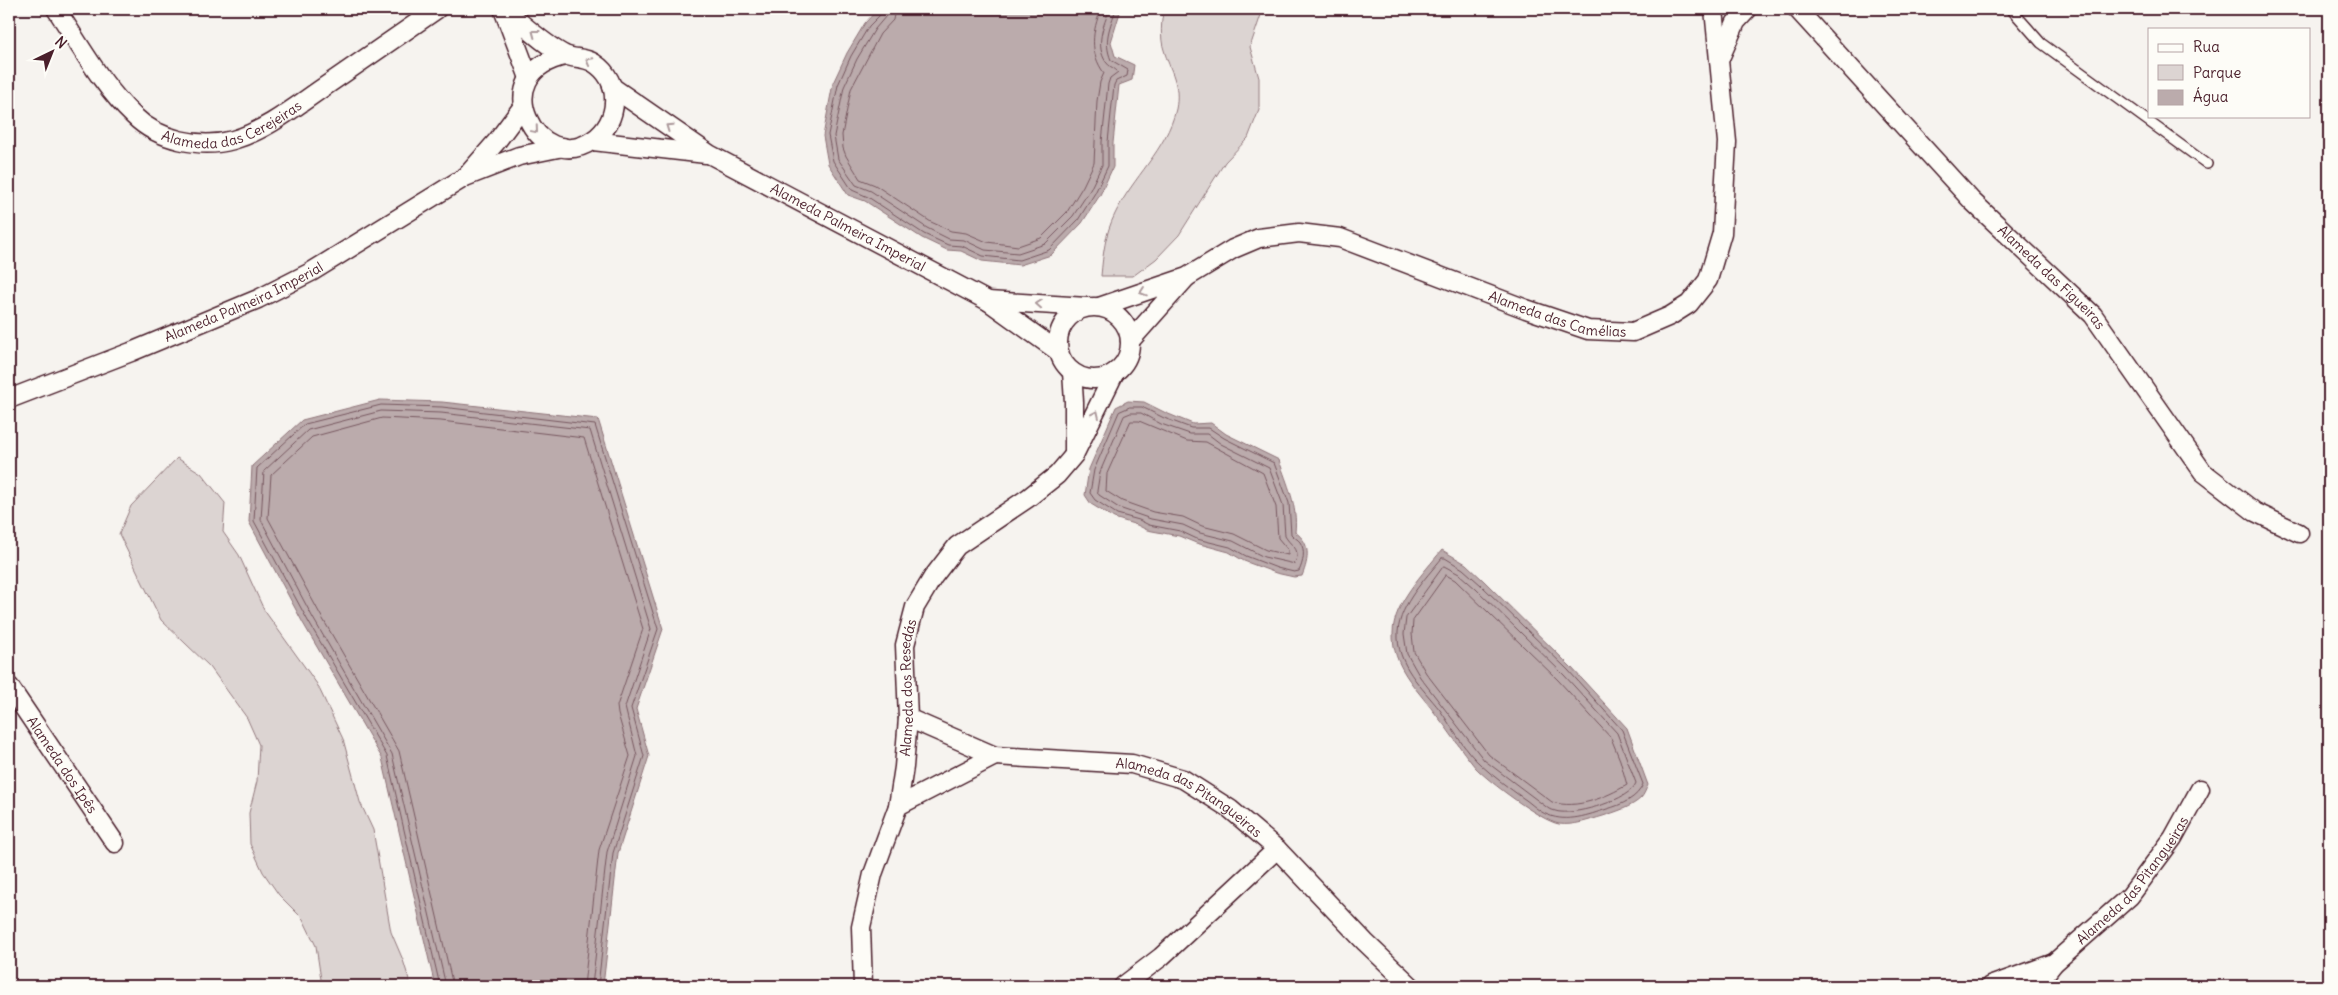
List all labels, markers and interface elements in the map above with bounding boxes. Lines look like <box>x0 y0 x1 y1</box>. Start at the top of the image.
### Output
north arrow <box>28 28 78 78</box>
legend <box>2148 28 2310 118</box>
one-way arrow <box>531 30 540 39</box>
text: N <box>51 33 71 52</box>
text: Rua <box>2193 37 2220 56</box>
one-way arrow <box>585 57 594 67</box>
text: Parque <box>2193 63 2241 82</box>
text: Água <box>2193 87 2229 106</box>
street label: Alameda das Cerejeiras <box>159 96 305 152</box>
one-way arrow <box>529 124 538 133</box>
one-way arrow <box>665 124 675 133</box>
street label: Alameda Palmeira Imperial <box>768 179 928 275</box>
street label: Alameda das Figueiras <box>1994 221 2109 333</box>
street label: Alameda Palmeira Imperial <box>162 258 326 346</box>
one-way arrow <box>1139 286 1148 296</box>
street label: Alameda das Camélias <box>1486 287 1627 341</box>
one-way arrow <box>1034 299 1042 310</box>
one-way arrow <box>1089 410 1100 419</box>
street label: Alameda dos Resedás <box>895 617 920 757</box>
street label: Alameda dos Ipês <box>23 713 101 817</box>
street label: Alameda das Pitangueiras <box>1115 754 1266 841</box>
street label: Alameda das Pitangueiras <box>2072 813 2192 948</box>

